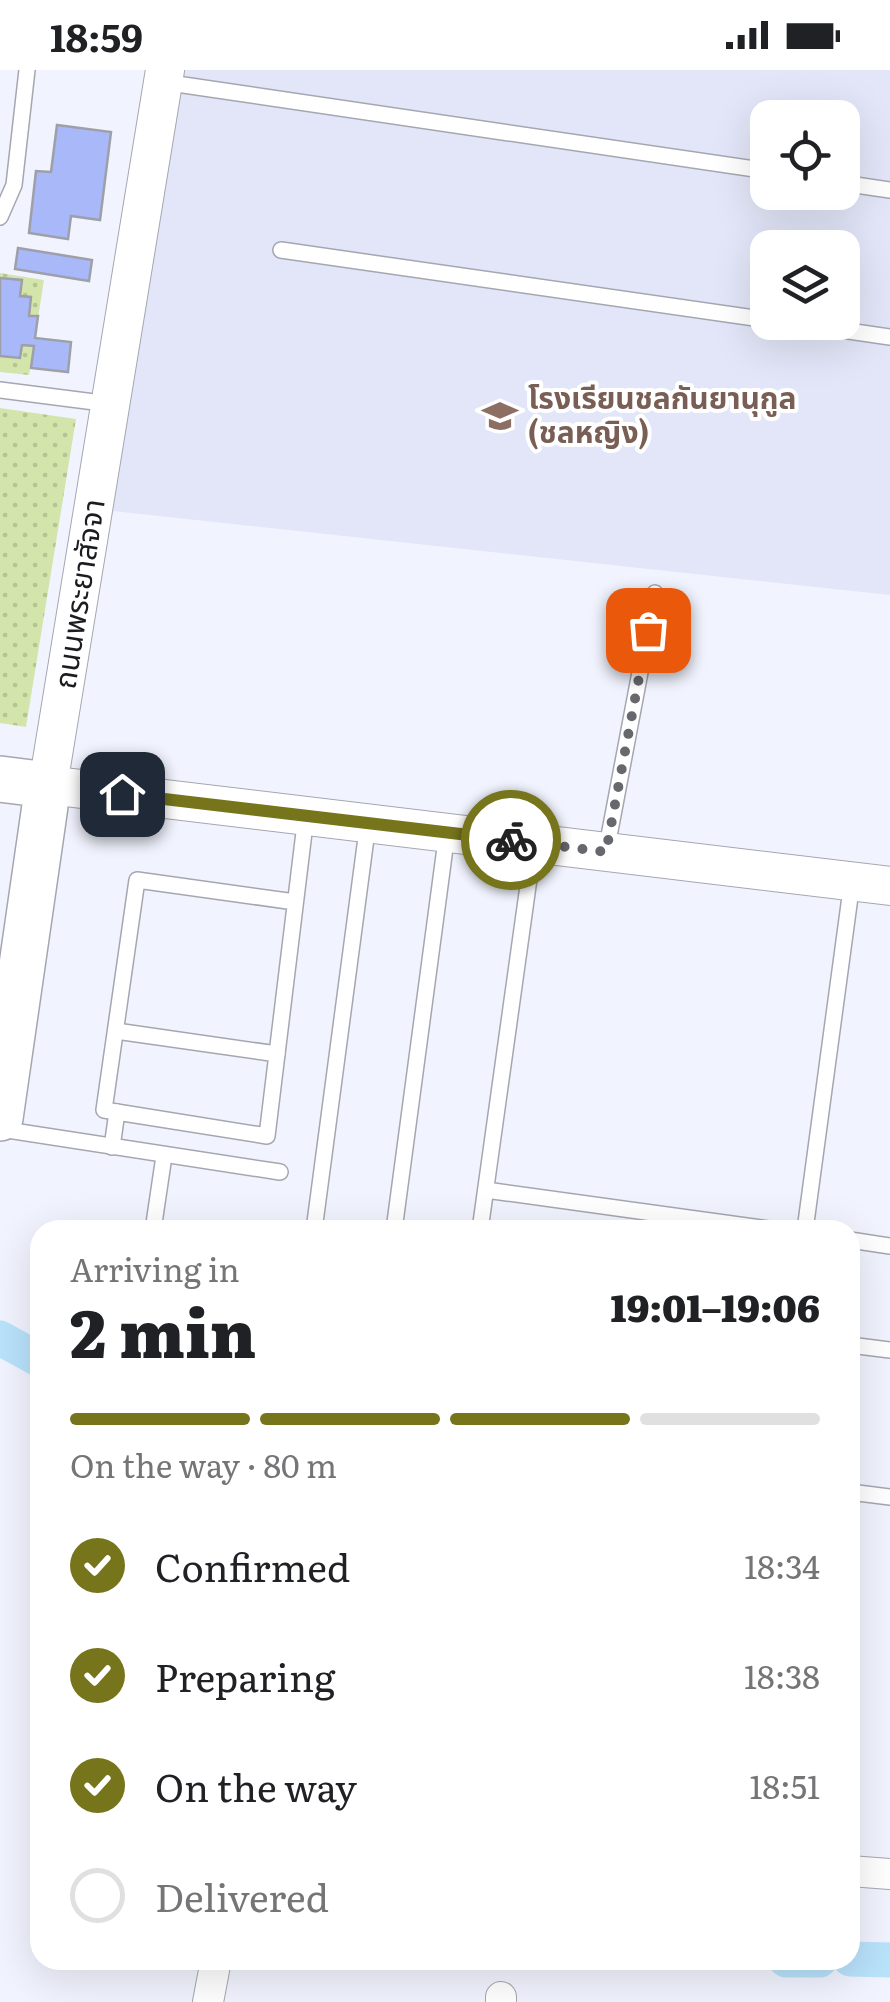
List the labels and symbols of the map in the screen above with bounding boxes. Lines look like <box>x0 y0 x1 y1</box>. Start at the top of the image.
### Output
place label: โรงเรียนชลกันยานุกูล (ชลหญิง) <box>528 374 797 452</box>
school or university icon: โรงเรียนชลกันยานุกูล (ชลหญิง) <box>481 397 519 435</box>
street label: ถนนพระยาสัจจา <box>40 495 114 692</box>
pin <box>606 588 691 673</box>
pin <box>80 752 165 837</box>
courier <box>461 790 561 890</box>

